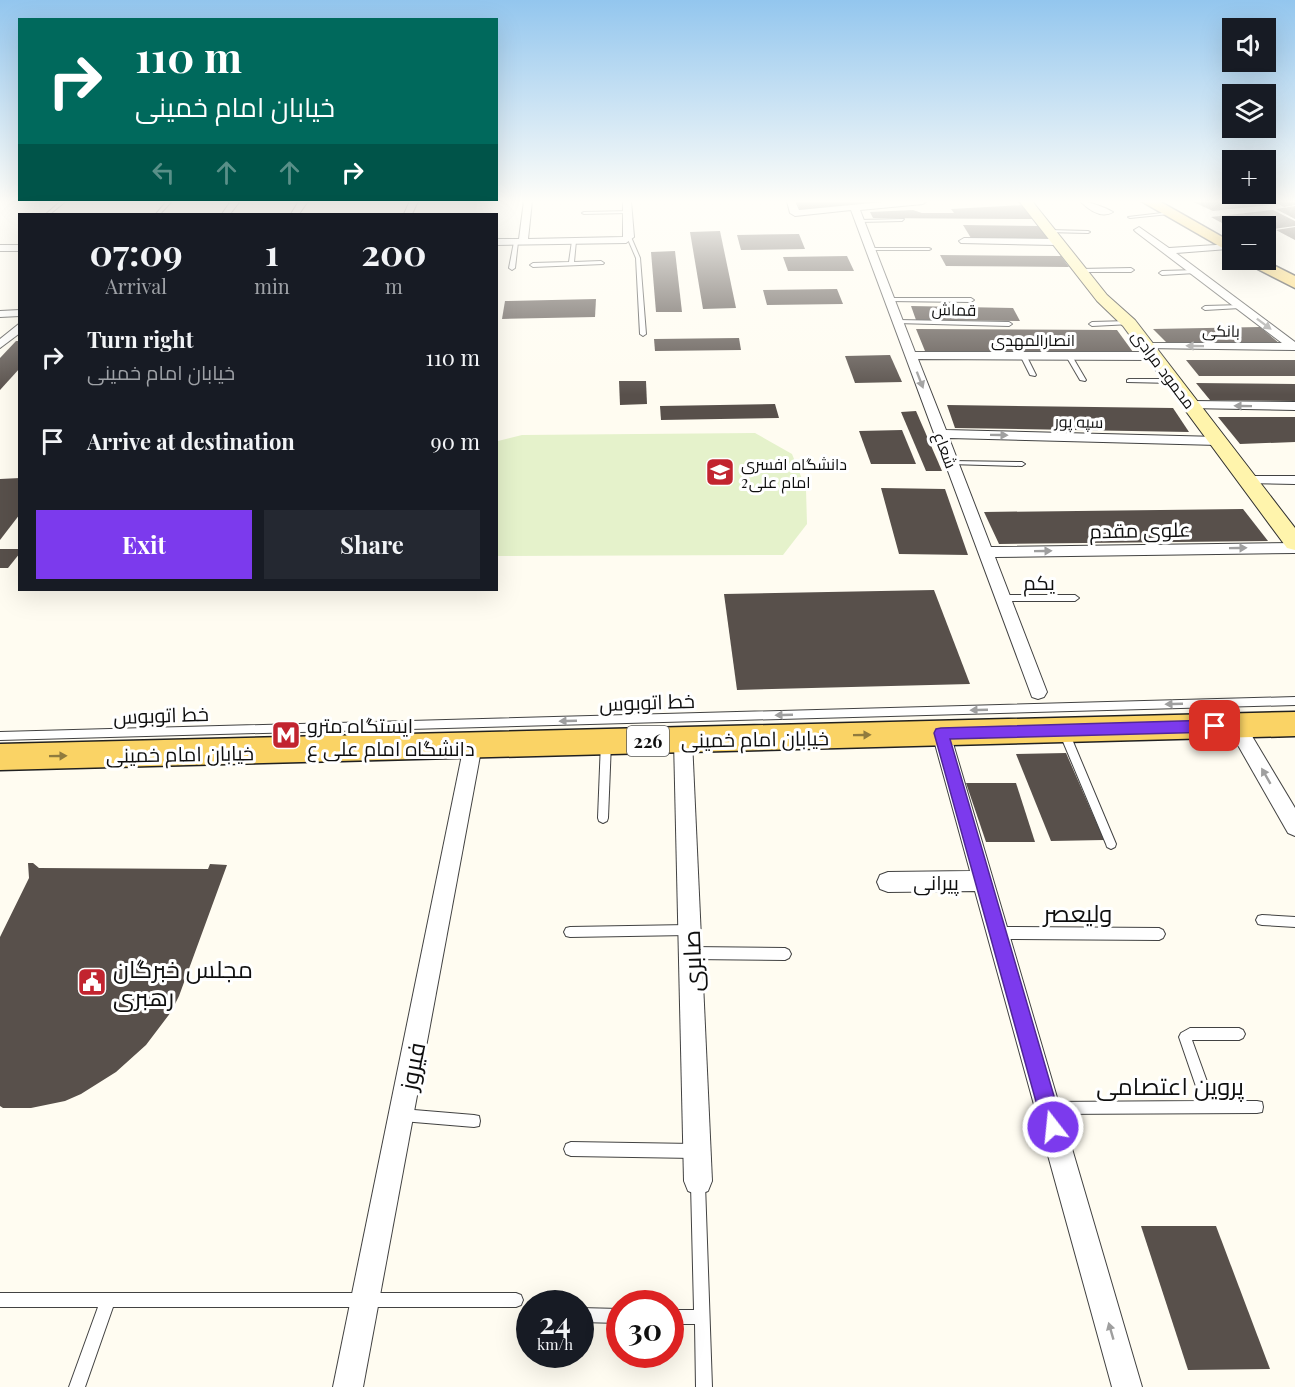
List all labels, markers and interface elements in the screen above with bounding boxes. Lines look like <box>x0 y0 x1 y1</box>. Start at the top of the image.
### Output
map controls <box>1222 18 1276 270</box>
button: sound <box>1222 18 1276 72</box>
text: 110 m <box>135 28 242 84</box>
icon: right <box>36 42 114 120</box>
button: layers <box>1222 84 1276 138</box>
text: خیابان امام خمینی <box>135 88 335 124</box>
button: + <box>1222 150 1276 204</box>
icon: left <box>147 156 180 189</box>
icon: ahead <box>210 156 243 189</box>
icon: ahead <box>273 156 306 189</box>
icon: right <box>336 156 369 189</box>
button: − <box>1222 216 1276 270</box>
text: 07:09 <box>89 227 183 275</box>
text: 1 <box>265 227 279 275</box>
text: 200 <box>361 227 426 275</box>
text: Arrival <box>105 272 167 299</box>
text: min <box>254 272 290 299</box>
text: m <box>385 272 403 299</box>
street label: قماش <box>931 298 976 321</box>
one-way arrow <box>1256 317 1271 329</box>
street label: بانکی <box>1202 319 1240 342</box>
text: Turn right <box>87 324 193 354</box>
street label: محمود مرادی <box>1127 325 1200 413</box>
street label: انصارالمهدی <box>991 329 1075 351</box>
icon: right <box>36 341 69 374</box>
one-way arrow <box>1185 341 1204 351</box>
text: 110 m <box>426 342 480 372</box>
text: خیابان امام خمینی <box>87 358 235 385</box>
one-way arrow <box>916 371 925 389</box>
one-way arrow <box>1234 401 1253 410</box>
street label: سپه پور <box>1053 410 1104 434</box>
icon: arrive <box>36 425 69 458</box>
text: Arrive at destination <box>87 426 295 456</box>
text: 90 m <box>431 426 480 456</box>
street label: شعاع <box>928 429 962 472</box>
one-way arrow <box>989 431 1008 440</box>
place label: دانشگاه افسری امام علی2 <box>741 453 847 494</box>
school or university icon: دانشگاه افسری امام علی2 <box>704 456 736 488</box>
button: Exit <box>36 510 252 579</box>
button: Share <box>264 510 480 579</box>
street label: علوی مقدم <box>1089 515 1191 545</box>
one-way arrow <box>1229 544 1248 553</box>
one-way arrow <box>1034 547 1053 556</box>
street label: یکم <box>1023 568 1055 597</box>
street label: خط اتوبوس <box>599 686 695 717</box>
street label: خط اتوبوس <box>113 699 209 730</box>
one-way arrow <box>1164 700 1183 709</box>
pin <box>1189 700 1240 751</box>
one-way arrow <box>969 705 988 714</box>
icon: arrive <box>1198 709 1231 742</box>
one-way arrow <box>774 710 793 720</box>
place label: ایستگاه مترو دانشگاه امام علی ع <box>307 711 475 763</box>
one-way arrow <box>558 716 577 725</box>
metro station icon: ایستگاه مترو دانشگاه امام علی ع <box>270 719 302 751</box>
street label: خیابان امام خمینی <box>681 723 829 755</box>
road number: 226 <box>627 726 669 756</box>
one-way arrow <box>853 731 872 740</box>
street label: خیابان امام خمینی <box>106 738 254 770</box>
one-way arrow <box>49 751 68 760</box>
one-way arrow <box>1260 768 1271 784</box>
street label: پیرانی <box>913 868 959 896</box>
street label: ولیعصر <box>1042 896 1112 928</box>
street label: صابری <box>674 930 708 992</box>
place label: مجلس خبرگان رهبری <box>113 952 253 1012</box>
public building icon: مجلس خبرگان رهبری <box>76 966 108 998</box>
street label: فیروز <box>390 1039 431 1095</box>
street label: پروین اعتصامی <box>1096 1069 1244 1103</box>
position arrow <box>1021 1095 1085 1159</box>
speed limit sign: 30 <box>606 1290 684 1368</box>
text: 24 <box>539 1302 571 1342</box>
one-way arrow <box>1106 1322 1115 1340</box>
text: km/h <box>537 1334 573 1354</box>

